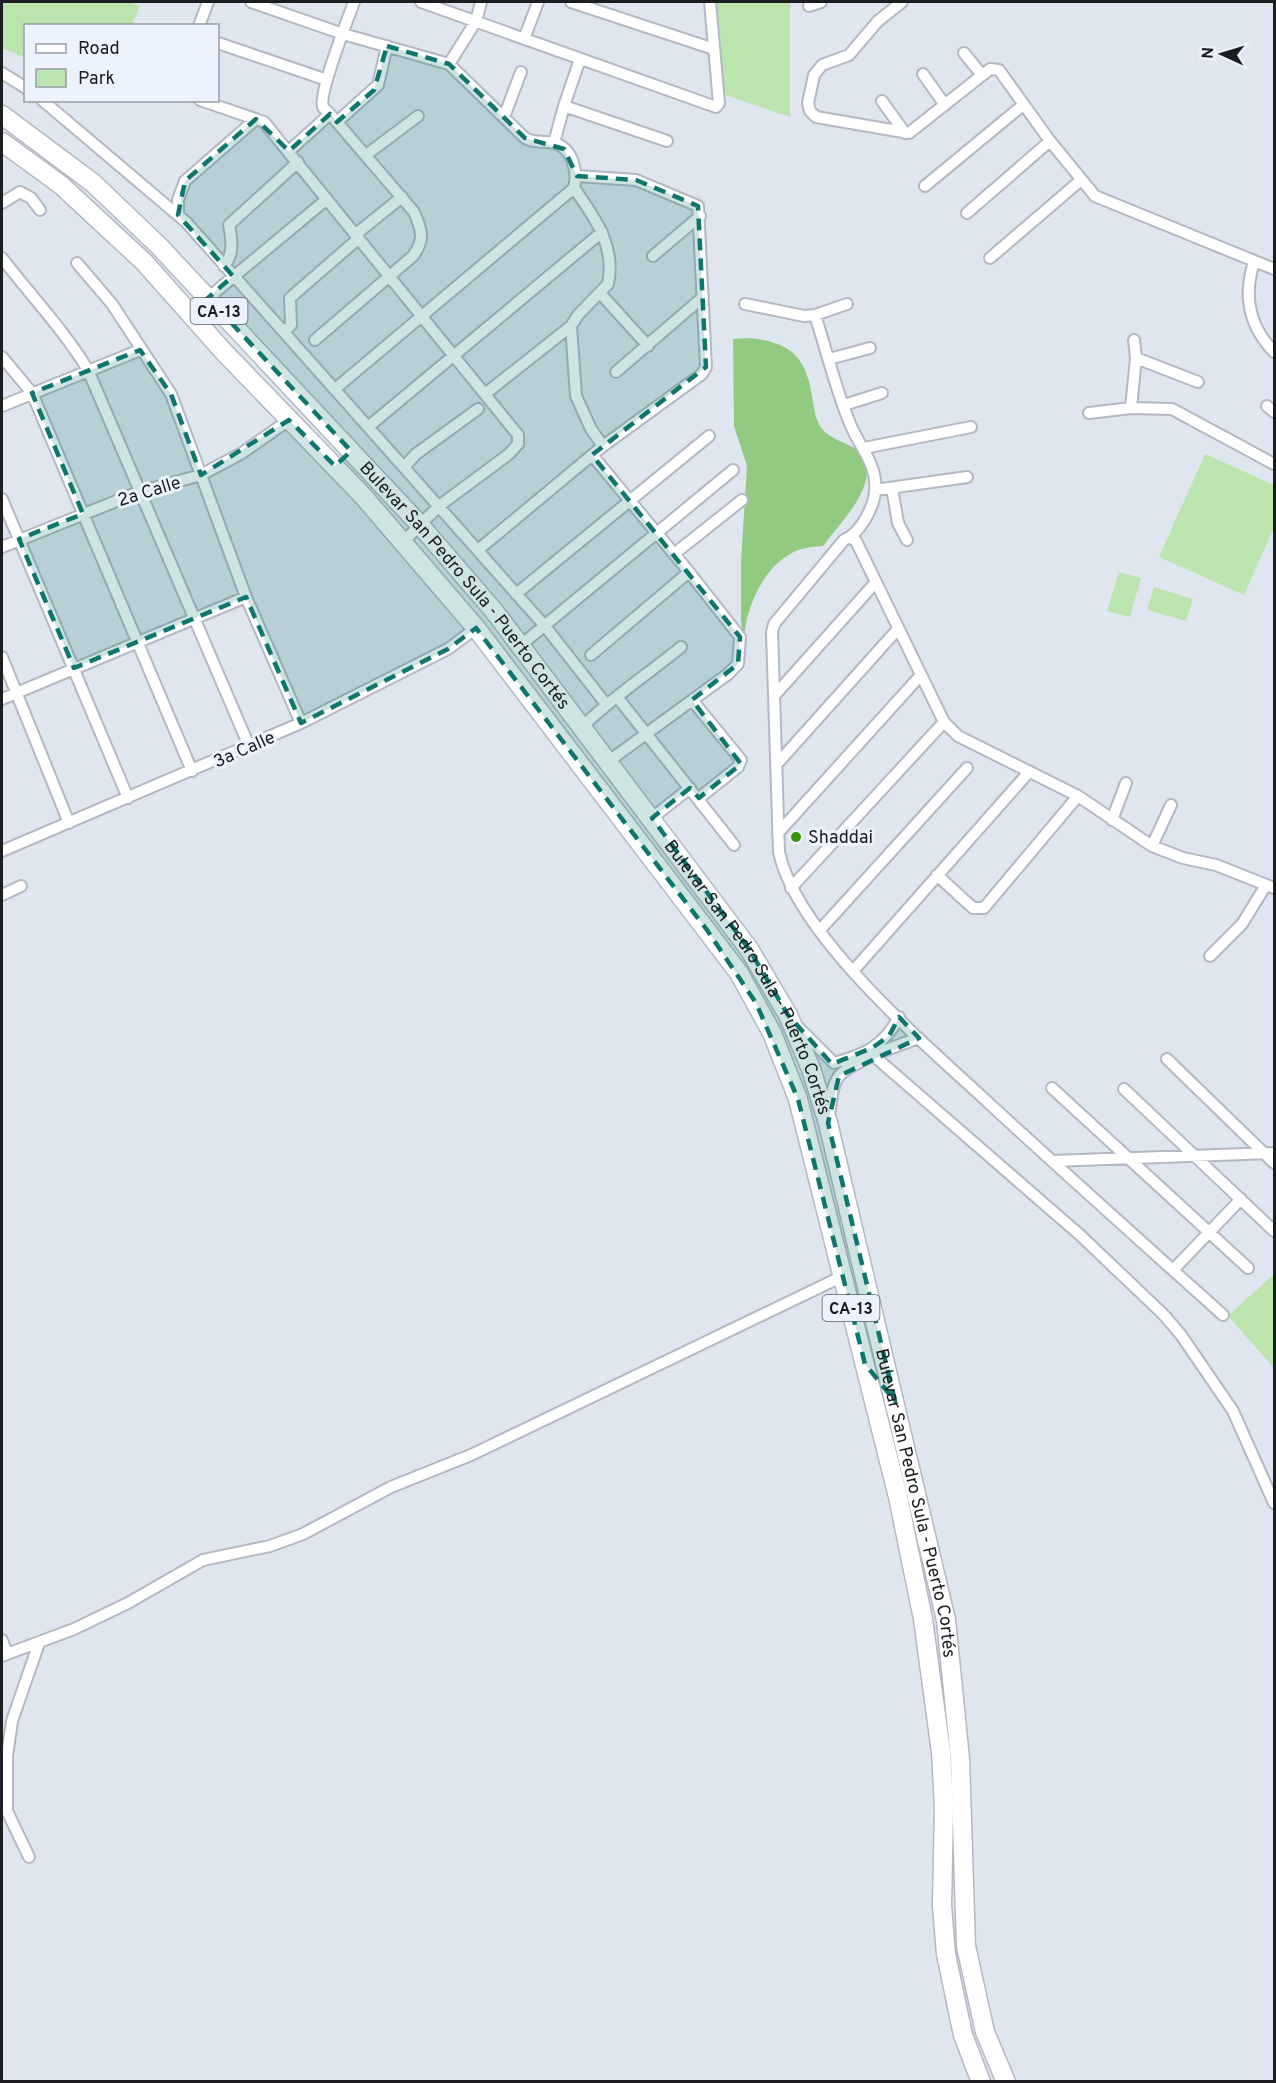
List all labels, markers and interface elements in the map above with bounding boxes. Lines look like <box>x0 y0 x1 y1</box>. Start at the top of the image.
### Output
legend <box>24 24 219 102</box>
north arrow <box>1192 24 1252 84</box>
text: Road <box>78 38 120 61</box>
text: N <box>1199 47 1219 60</box>
text: Park <box>78 68 115 91</box>
road number: CA-13 <box>190 298 248 324</box>
street label: Bulevar San Pedro Sula - Puerto Cortés <box>354 457 574 715</box>
street label: 2a Calle <box>115 472 184 513</box>
street label: 3a Calle <box>210 727 279 774</box>
place label: Shaddai <box>808 827 873 850</box>
marker: Shaddai <box>789 830 803 844</box>
street label: Bulevar San Pedro Sula - Puerto Cortés <box>658 836 835 1118</box>
road number: CA-13 <box>822 1295 880 1321</box>
street label: Bulevar San Pedro Sula - Puerto Cortés <box>869 1346 960 1659</box>

